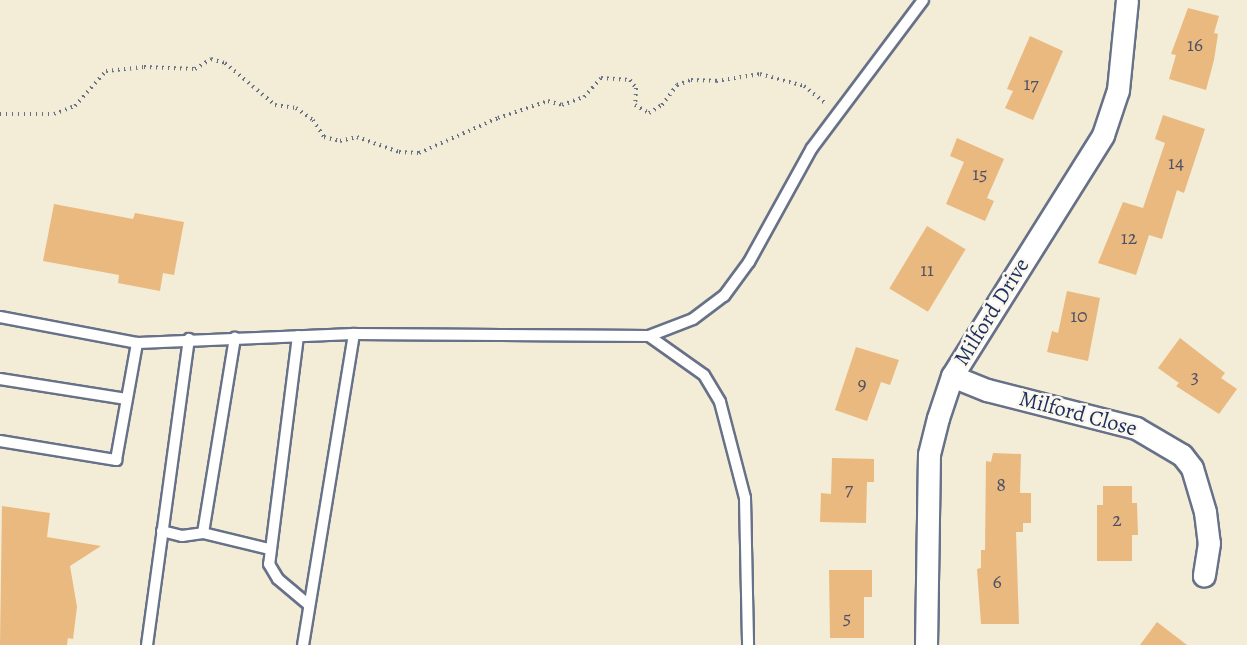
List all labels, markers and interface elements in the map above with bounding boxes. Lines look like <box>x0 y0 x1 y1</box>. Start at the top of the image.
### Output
house number: 16 <box>1187 32 1203 56</box>
house number: 17 <box>1023 71 1039 95</box>
house number: 14 <box>1168 150 1184 174</box>
house number: 15 <box>972 161 988 185</box>
house number: 12 <box>1121 225 1137 249</box>
street label: Milford Drive <box>949 253 1035 371</box>
house number: 11 <box>920 257 934 281</box>
house number: 10 <box>1070 303 1088 327</box>
house number: 3 <box>1191 364 1199 388</box>
house number: 9 <box>857 371 867 395</box>
street label: Milford Close <box>1016 386 1140 442</box>
house number: 8 <box>996 472 1006 496</box>
house number: 7 <box>845 476 853 500</box>
house number: 2 <box>1112 507 1122 531</box>
house number: 6 <box>992 569 1002 593</box>
house number: 5 <box>843 605 851 629</box>

